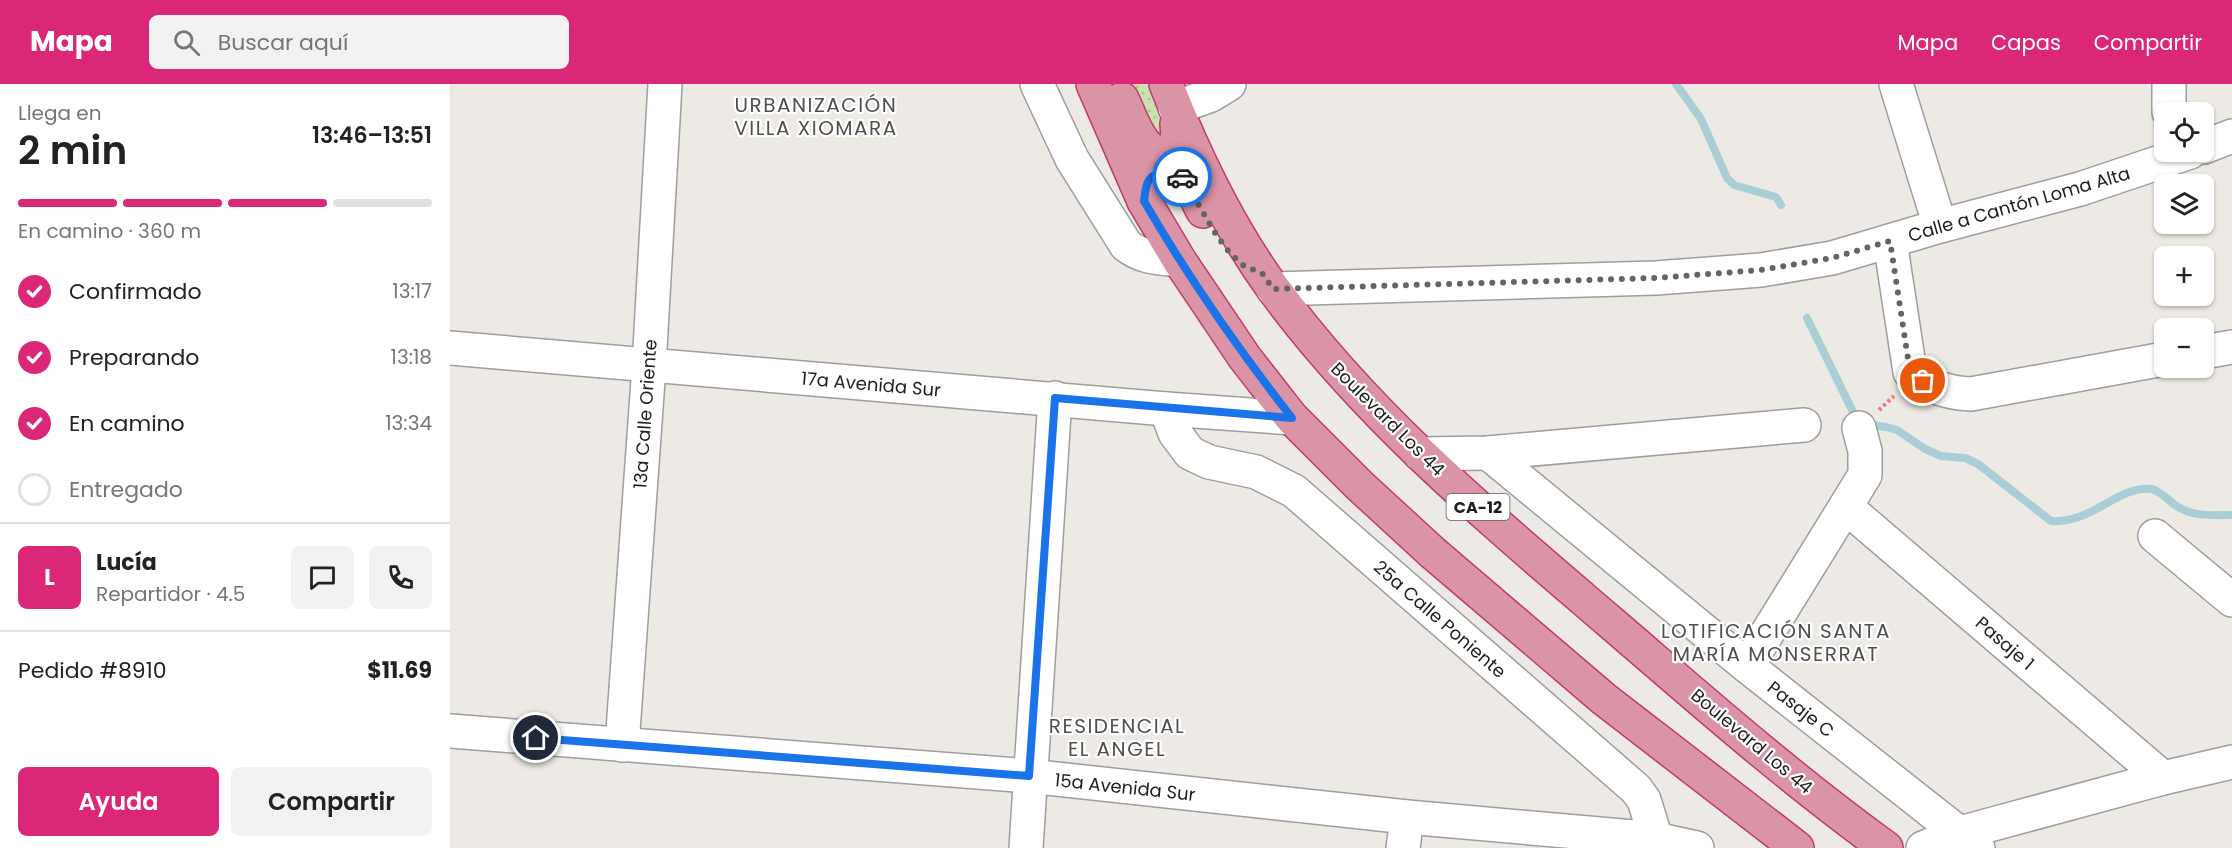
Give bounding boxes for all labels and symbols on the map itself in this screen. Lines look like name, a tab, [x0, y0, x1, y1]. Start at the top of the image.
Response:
district label: URBANIZACIÓN VILLA XIOMARA	[734, 91, 898, 142]
courier	[1152, 147, 1212, 207]
street label: Calle a Cantón Loma Alta	[1905, 160, 2133, 248]
street label: 13a Calle Oriente	[627, 338, 663, 490]
pin	[1897, 355, 1948, 406]
street label: Boulevard Los 44	[1326, 357, 1450, 481]
street label: 17a Avenida Sur	[800, 365, 942, 403]
road number: CA-12	[1446, 494, 1510, 520]
street label: 25a Calle Poniente	[1368, 555, 1512, 683]
street label: Pasaje 1	[1970, 610, 2040, 676]
district label: LOTIFICACIÓN SANTA MARÍA MONSERRAT	[1661, 617, 1891, 668]
street label: Pasaje C	[1762, 675, 1840, 743]
street label: Boulevard Los 44	[1686, 683, 1818, 799]
pin	[510, 712, 561, 763]
district label: RESIDENCIAL EL ANGEL	[1049, 712, 1185, 763]
street label: 15a Avenida Sur	[1053, 767, 1197, 807]

